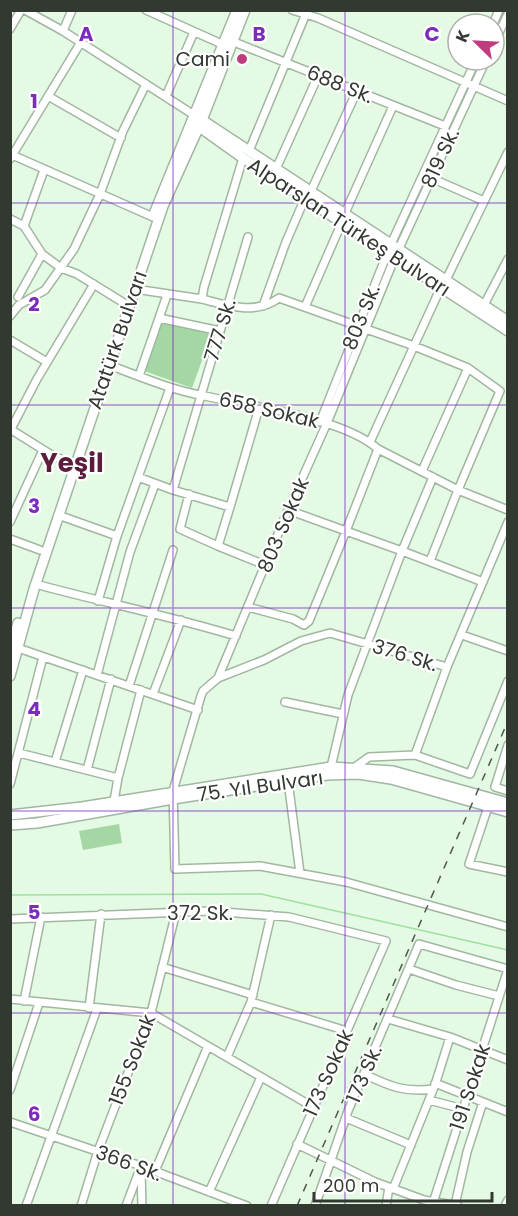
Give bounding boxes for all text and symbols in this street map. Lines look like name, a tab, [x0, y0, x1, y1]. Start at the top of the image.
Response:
north arrow	[446, 12, 506, 72]
text: A	[79, 20, 94, 48]
text: B	[252, 20, 266, 48]
text: C	[424, 20, 440, 48]
text: K	[450, 26, 476, 46]
place label: Cami	[176, 45, 230, 73]
marker: Cami	[235, 52, 249, 66]
street label: 688 Sk.	[303, 58, 377, 110]
text: 1	[30, 87, 38, 115]
street label: 819 Sk.	[414, 123, 466, 193]
street label: Alparslan Türkeş Bulvarı	[242, 151, 456, 303]
street label: Atatürk Bulvarı	[80, 267, 154, 413]
street label: 803 Sk.	[335, 280, 387, 354]
text: 2	[28, 290, 40, 318]
street label: 777 Sk.	[197, 295, 243, 365]
street label: 658 Sokak	[216, 385, 322, 435]
district label: Yeşil	[40, 445, 104, 481]
street label: 803 Sokak	[250, 472, 316, 577]
text: 3	[28, 492, 40, 520]
street label: 376 Sk.	[369, 632, 441, 678]
text: 4	[27, 695, 41, 723]
street label: 75. Yıl Bulvarı	[195, 763, 325, 809]
text: 5	[28, 898, 41, 926]
street label: 372 Sk.	[167, 899, 233, 927]
street label: 155 Sokak	[102, 1010, 162, 1110]
street label: 173 Sokak	[296, 1024, 360, 1121]
street label: 191 Sokak	[443, 1039, 497, 1134]
street label: 173 Sk.	[339, 1041, 389, 1107]
text: 6	[28, 1100, 40, 1128]
street label: 366 Sk.	[92, 1138, 166, 1188]
scale bar	[314, 1165, 492, 1203]
text: 200 m	[323, 1173, 379, 1198]

